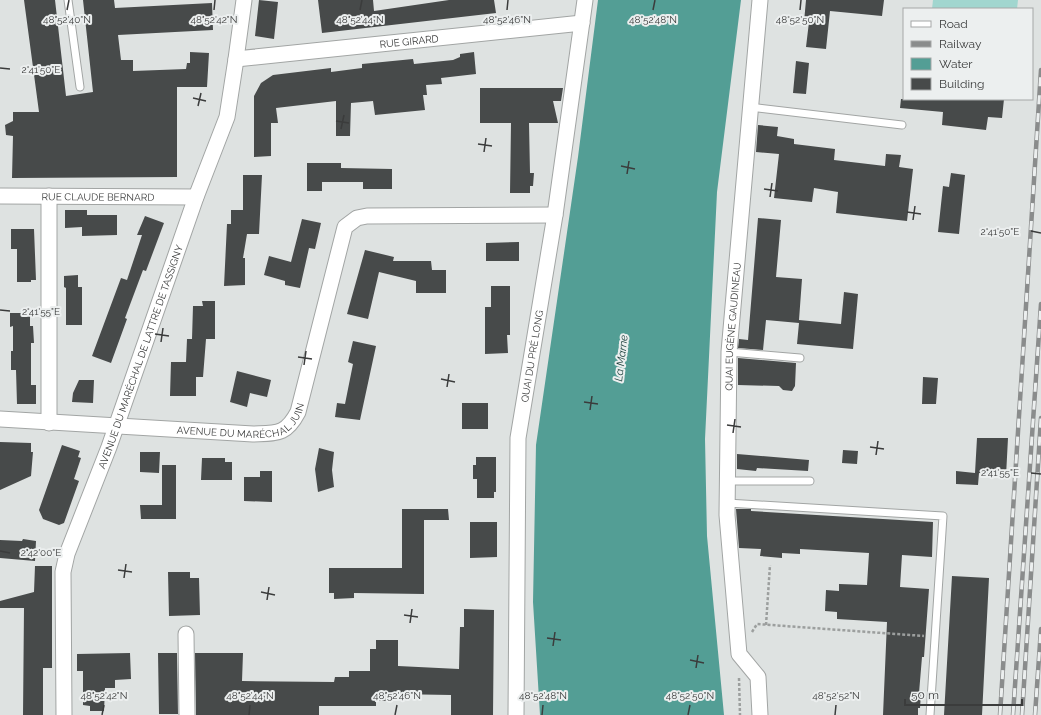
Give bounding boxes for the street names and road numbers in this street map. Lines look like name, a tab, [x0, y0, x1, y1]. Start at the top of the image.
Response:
street label: RUE GIRARD	[379, 33, 439, 50]
street label: RUE CLAUDE BERNARD	[42, 191, 154, 203]
street label: AVENUE DU MARÉCHAL DE LATTRE DE TASSIGNY	[96, 243, 185, 470]
street label: QUAI EUGÈNE GAUDINEAU	[724, 262, 743, 391]
street label: QUAI DU PRÉ LONG	[519, 309, 545, 403]
street label: AVENUE DU MARÉCHAL JUIN	[176, 402, 306, 440]

